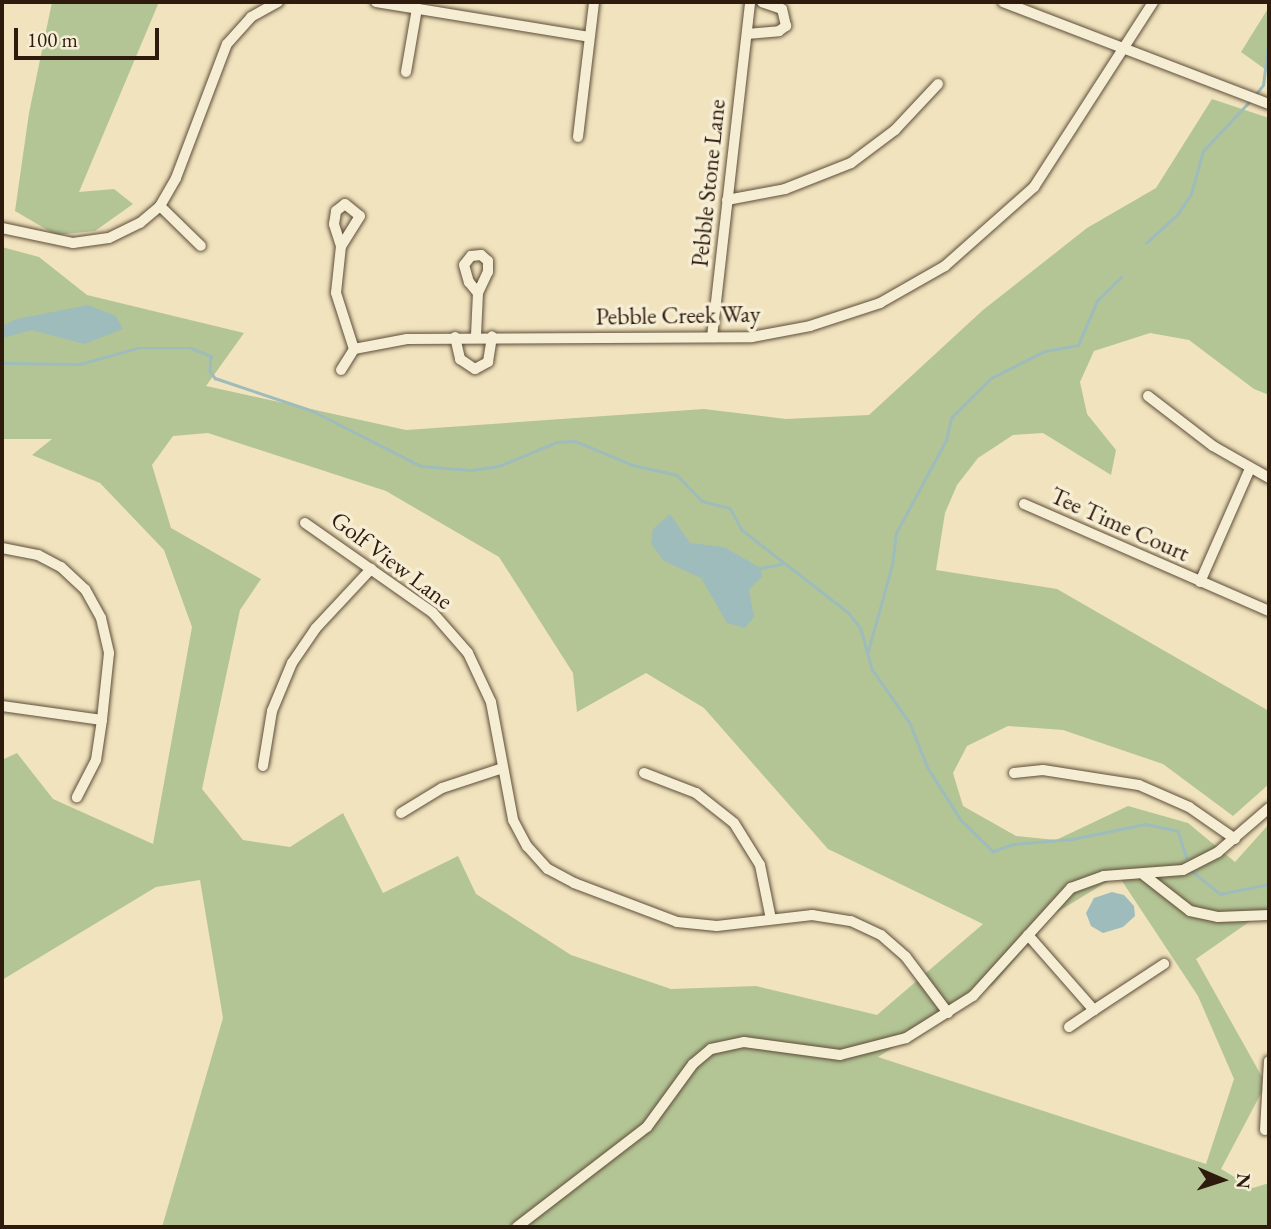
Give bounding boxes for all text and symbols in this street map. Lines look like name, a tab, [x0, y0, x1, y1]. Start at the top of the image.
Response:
scale bar	[18, 14, 163, 58]
text: 100 m	[27, 26, 78, 53]
street label: Pebble Stone Lane	[685, 98, 731, 268]
street label: Pebble Creek Way	[595, 299, 761, 331]
street label: Tee Time Court	[1046, 481, 1194, 567]
street label: Golf View Lane	[325, 505, 459, 615]
north arrow	[1187, 1145, 1257, 1215]
text: N	[1231, 1173, 1256, 1189]

